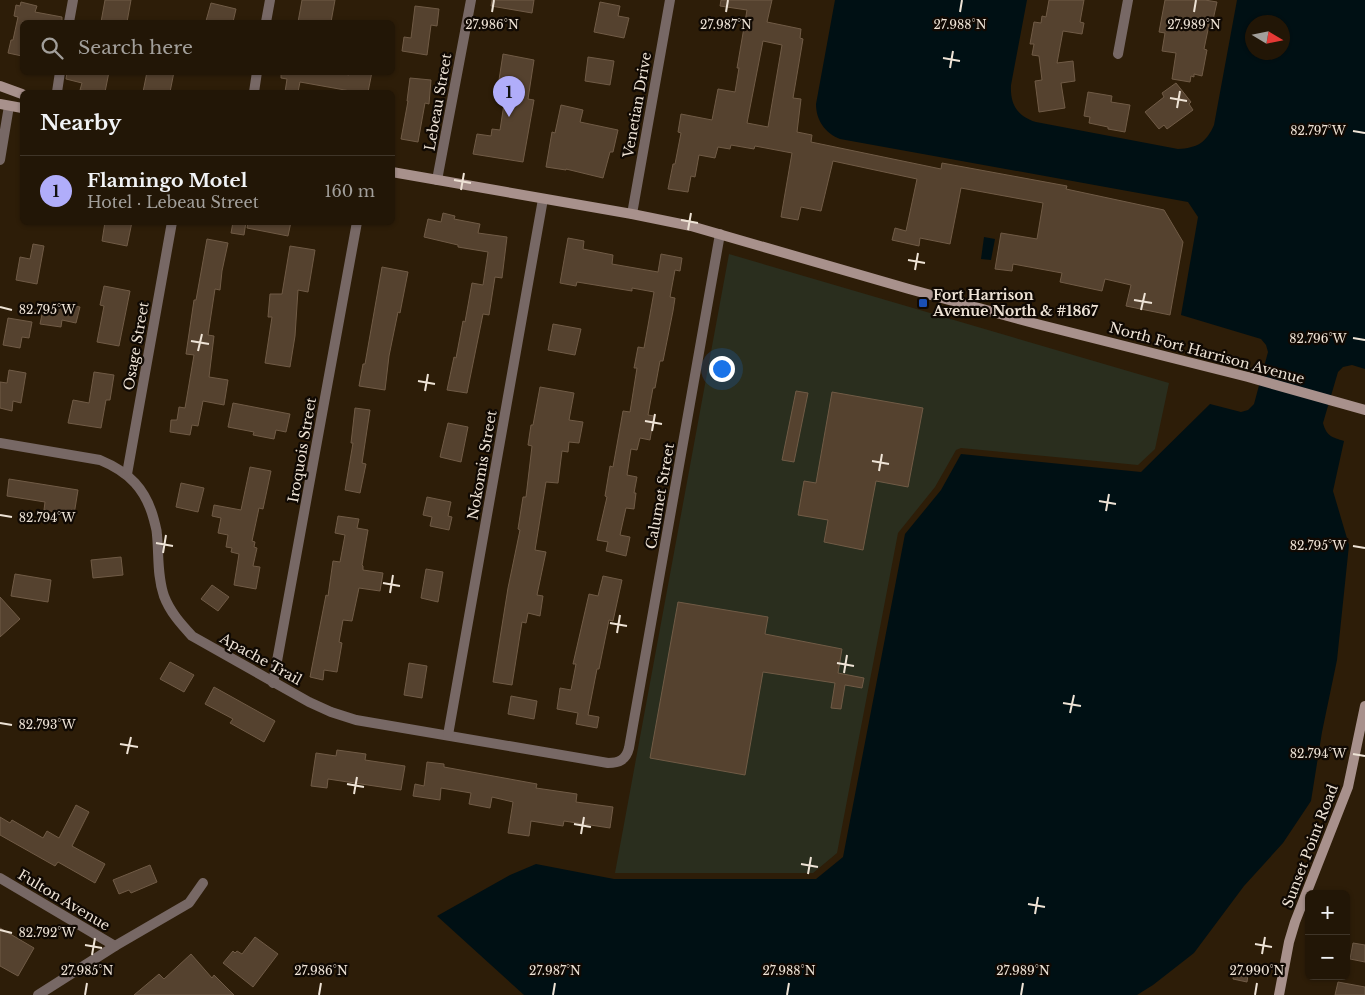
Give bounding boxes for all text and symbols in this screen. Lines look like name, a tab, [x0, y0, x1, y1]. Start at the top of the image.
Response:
north arrow	[1245, 15, 1290, 60]
text: 27.986°N	[465, 17, 519, 32]
text: 27.987°N	[700, 17, 752, 32]
text: 27.988°N	[933, 17, 987, 32]
text: 27.989°N	[1167, 17, 1221, 32]
search box	[20, 20, 395, 75]
icon: search	[38, 34, 66, 62]
text: Search here	[78, 36, 193, 59]
street label: Lebeau Street	[421, 51, 456, 152]
street label: Venetian Drive	[619, 51, 655, 160]
pin: 1	[493, 76, 525, 117]
text: Nearby	[40, 110, 121, 136]
text: 82.797°W	[1290, 123, 1347, 138]
text: Flamingo Motel	[87, 169, 247, 192]
text: 1	[53, 181, 59, 201]
text: 160 m	[324, 181, 375, 201]
text: Hotel · Lebeau Street	[87, 192, 259, 212]
place label: Fort Harrison Avenue North & #1867	[932, 286, 1099, 320]
marker: Fort Harrison Avenue North & #1867	[917, 297, 929, 309]
street label: Osage Street	[119, 300, 153, 392]
text: 82.795°W	[19, 302, 76, 317]
street label: North Fort Harrison Avenue	[1107, 318, 1307, 388]
text: 82.796°W	[1289, 331, 1348, 346]
your location	[709, 356, 735, 382]
street label: Iroquois Street	[284, 395, 320, 504]
street label: Nokomis Street	[464, 408, 501, 521]
street label: Calumet Street	[642, 441, 678, 550]
text: 82.794°W	[19, 510, 76, 525]
text: 82.795°W	[1290, 538, 1347, 553]
street label: Apache Trail	[216, 629, 305, 689]
text: 82.793°W	[18, 717, 76, 732]
text: 82.794°W	[1290, 746, 1347, 761]
street label: Sunset Point Road	[1278, 781, 1342, 910]
street label: Fulton Avenue	[15, 865, 113, 935]
map controls	[1305, 890, 1350, 980]
button: +	[1305, 890, 1350, 935]
text: 82.792°W	[18, 925, 76, 940]
button: −	[1305, 935, 1350, 980]
text: 27.985°N	[61, 963, 114, 978]
text: 27.986°N	[294, 963, 348, 978]
text: 27.987°N	[529, 963, 581, 978]
text: 27.988°N	[762, 963, 816, 978]
text: 27.989°N	[996, 963, 1050, 978]
text: 27.990°N	[1230, 963, 1285, 978]

